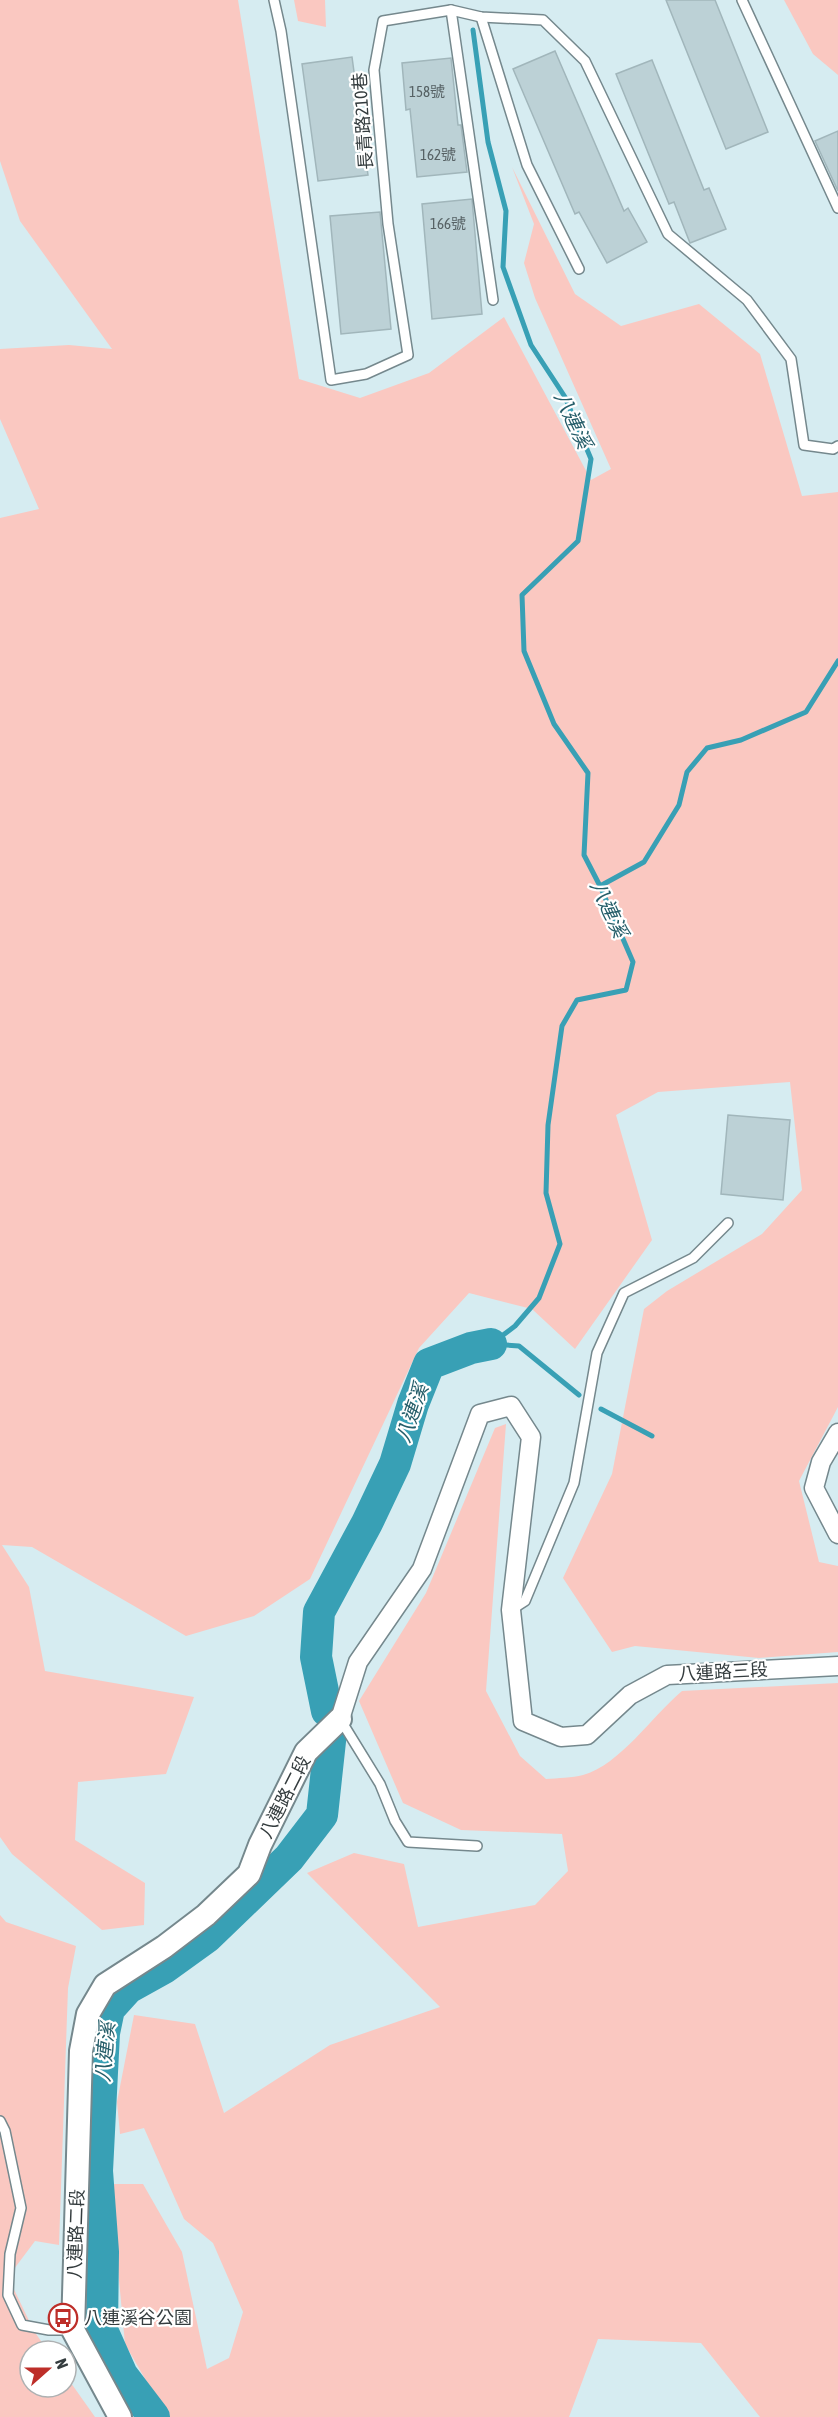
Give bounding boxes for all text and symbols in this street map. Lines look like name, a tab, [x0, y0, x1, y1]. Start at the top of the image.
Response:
street label: 長青路210巷	[349, 72, 376, 170]
house number: 158號	[409, 83, 445, 100]
house number: 162號	[420, 146, 456, 163]
house number: 166號	[430, 215, 466, 232]
water label: 八連溪	[550, 388, 598, 455]
water label: 八連溪	[586, 877, 634, 944]
water label: 八連溪	[391, 1378, 433, 1445]
street label: 八連路三段	[677, 1659, 768, 1684]
street label: 八連路二段	[255, 1752, 314, 1842]
water label: 八連溪	[90, 2018, 119, 2083]
street label: 八連路二段	[63, 2189, 88, 2279]
bus stop icon: 八連溪谷公園	[47, 2302, 79, 2334]
place label: 八連溪谷公園	[84, 2307, 192, 2328]
north arrow	[18, 2339, 78, 2399]
text: N	[52, 2356, 72, 2371]

